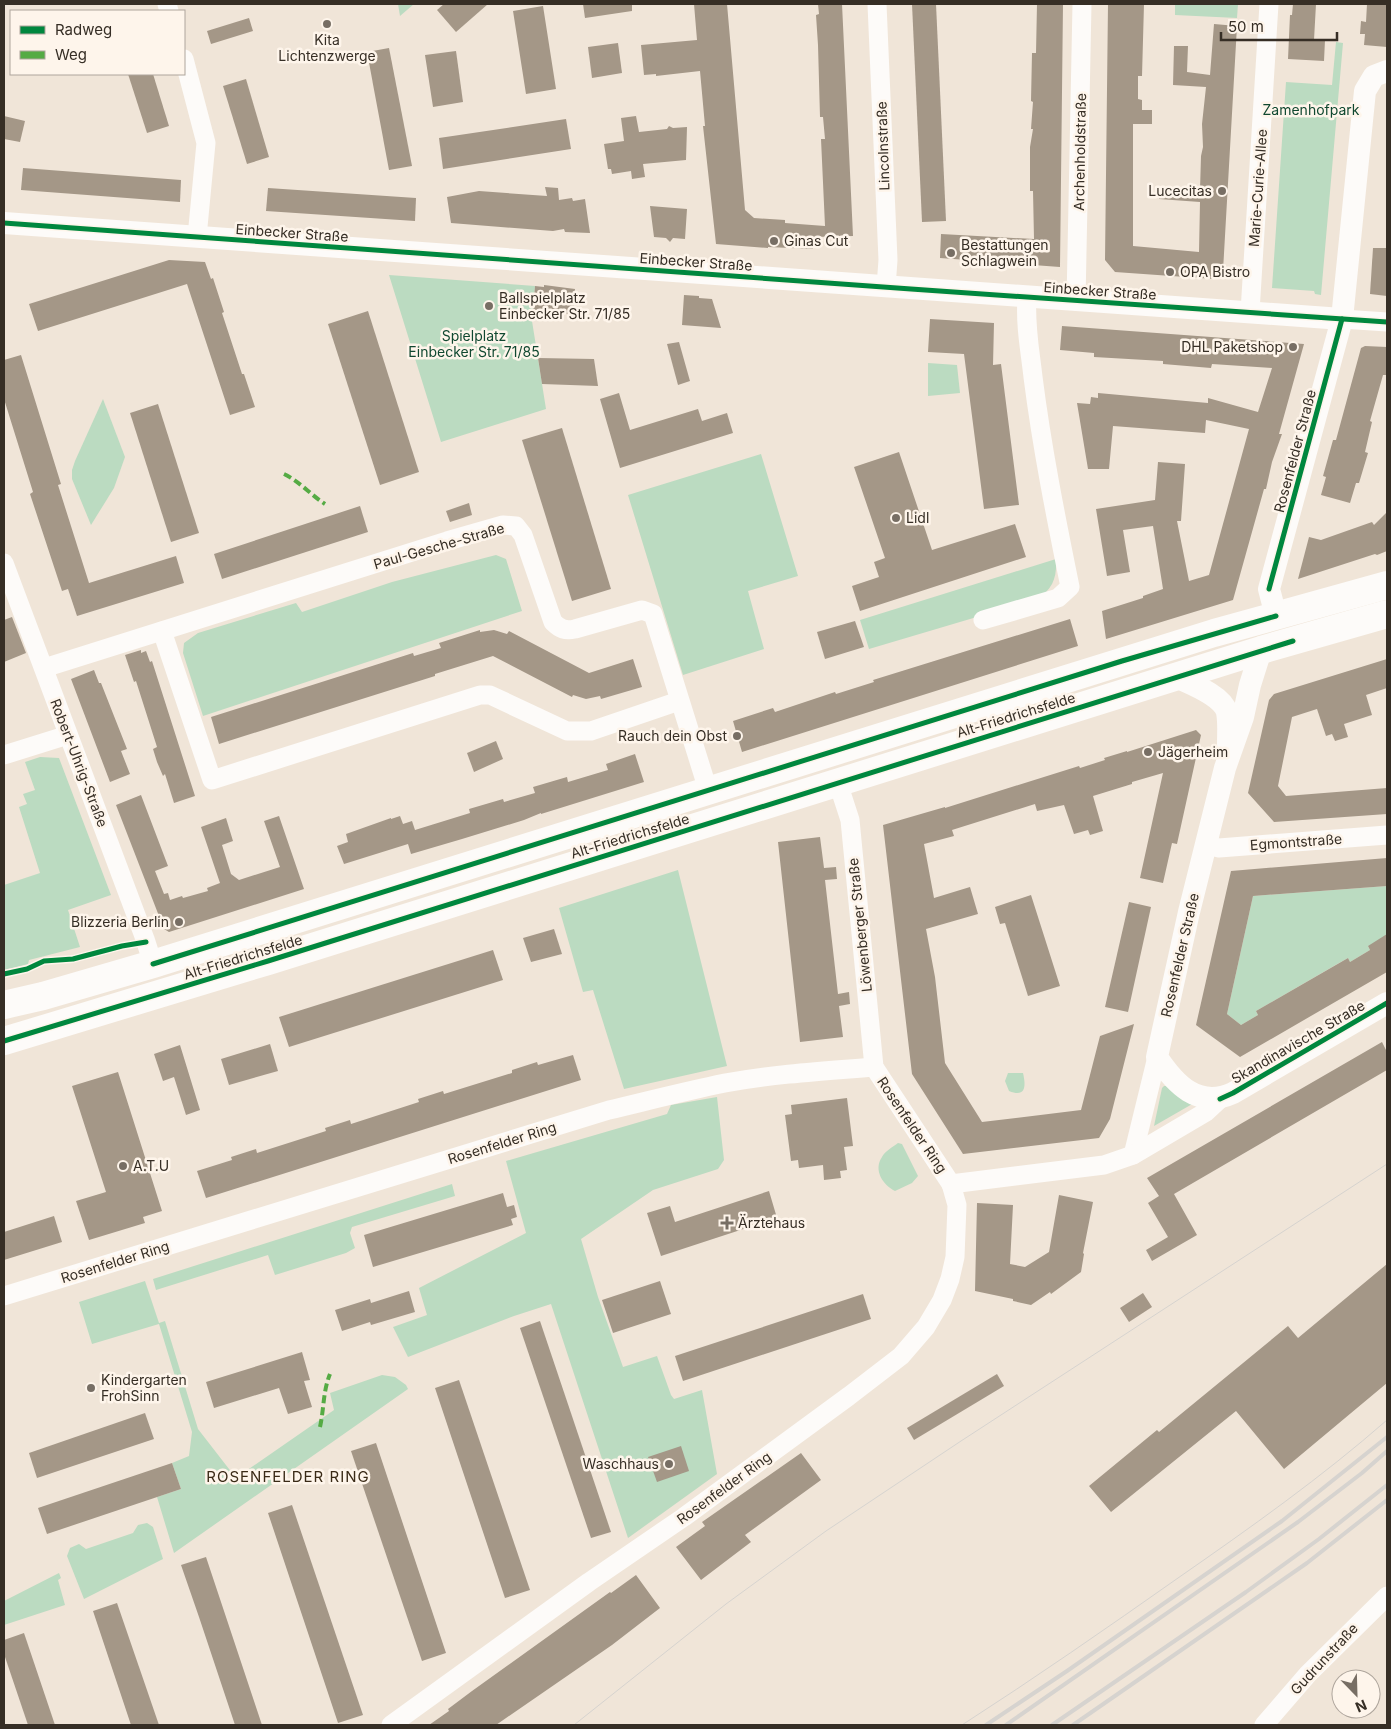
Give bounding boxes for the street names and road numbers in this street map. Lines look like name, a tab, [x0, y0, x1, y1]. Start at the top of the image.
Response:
street label: Archenholdstraße	[1070, 93, 1089, 211]
street label: Lincolnstraße	[872, 101, 893, 191]
street label: Marie-Curie-Allee	[1245, 128, 1270, 248]
street label: Einbecker Straße	[235, 220, 349, 245]
street label: Einbecker Straße	[639, 249, 753, 274]
street label: Einbecker Straße	[1043, 278, 1157, 303]
street label: Rosenfelder Straße	[1270, 387, 1319, 514]
street label: Paul-Gesche-Straße	[371, 519, 506, 572]
street label: Alt-Friedrichsfelde	[955, 688, 1077, 741]
street label: Robert-Uhrig-Straße	[47, 696, 112, 829]
street label: Alt-Friedrichsfelde	[569, 809, 691, 862]
street label: Egmontstraße	[1249, 830, 1343, 853]
street label: Löwenberger Straße	[844, 857, 875, 993]
street label: Rosenfelder Straße	[1157, 891, 1202, 1019]
street label: Alt-Friedrichsfelde	[182, 930, 304, 983]
street label: Skandinavische Straße	[1228, 996, 1367, 1087]
street label: Rosenfelder Ring	[874, 1073, 951, 1176]
street label: Rosenfelder Ring	[446, 1118, 558, 1167]
street label: Rosenfelder Ring	[59, 1237, 171, 1286]
street label: Rosenfelder Ring	[673, 1448, 774, 1528]
street label: Gudrunstraße	[1286, 1620, 1361, 1698]

